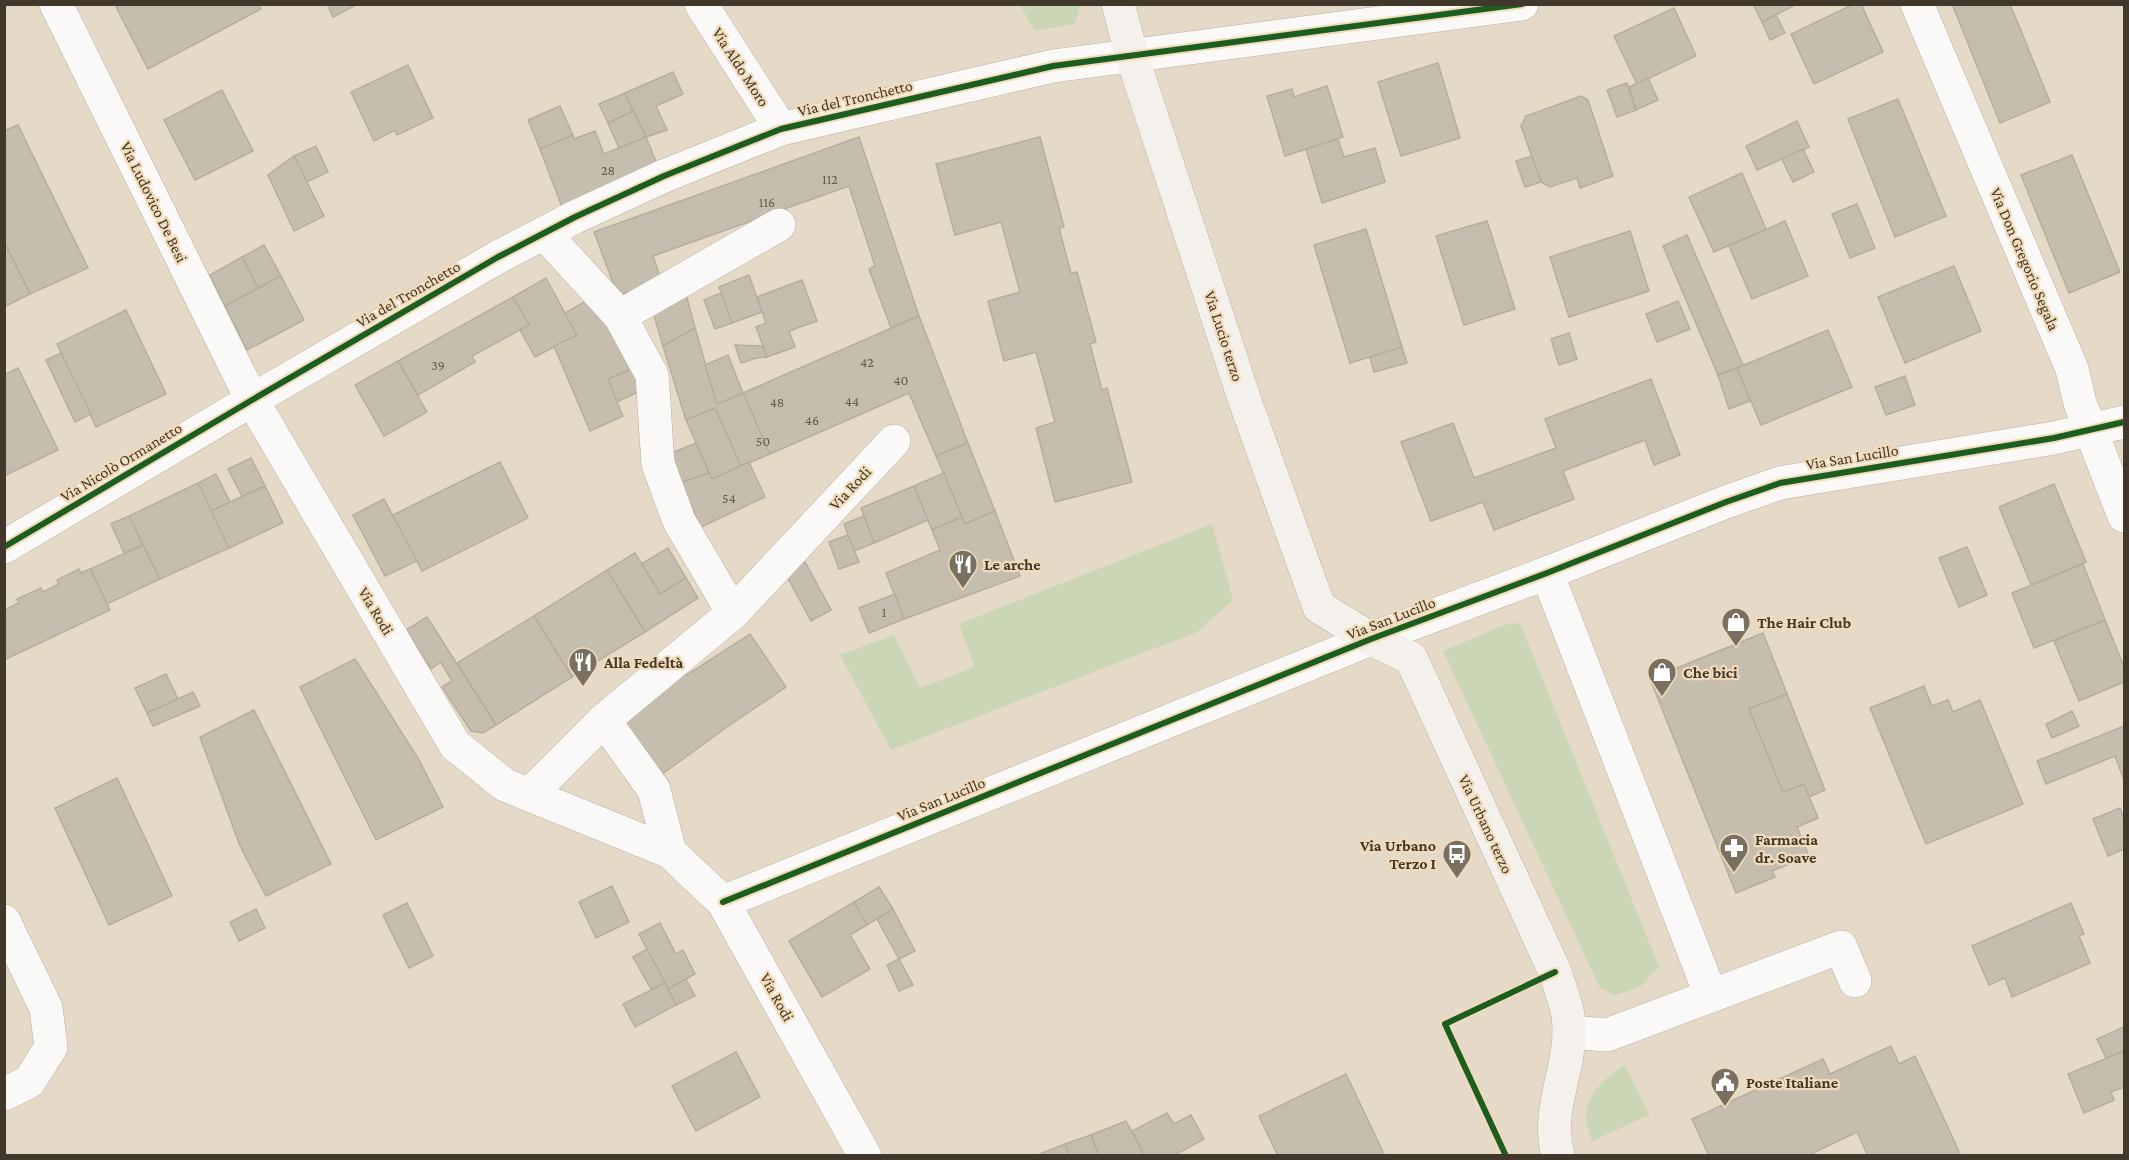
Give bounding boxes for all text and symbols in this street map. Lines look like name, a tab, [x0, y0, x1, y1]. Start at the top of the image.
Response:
street label: Via Aldo Moro	[709, 24, 773, 110]
street label: Via del Tronchetto	[796, 77, 914, 119]
street label: Via Ludovico De Besi	[117, 139, 191, 265]
house number: 28	[601, 162, 615, 178]
house number: 112	[822, 171, 838, 187]
street label: Via Don Gregorio Segala	[1986, 185, 2063, 334]
house number: 116	[759, 194, 775, 210]
street label: Via del Tronchetto	[353, 257, 463, 331]
street label: Via Lucio terzo	[1201, 289, 1247, 383]
house number: 42	[860, 354, 874, 370]
house number: 39	[431, 357, 445, 373]
house number: 40	[893, 372, 909, 388]
house number: 44	[845, 393, 859, 409]
house number: 48	[770, 394, 784, 410]
house number: 46	[805, 412, 819, 428]
street label: Via Nicolò Ormanetto	[57, 419, 185, 505]
house number: 50	[756, 433, 770, 449]
street label: Via San Lucillo	[1805, 441, 1900, 473]
street label: Via Rodi	[826, 463, 874, 513]
house number: 54	[722, 490, 736, 506]
restaurant icon: Le arche	[947, 548, 979, 590]
place label: Le arche	[984, 556, 1041, 573]
street label: Via Rodi	[355, 584, 397, 638]
street label: Via San Lucillo	[1344, 593, 1438, 643]
house number: 1	[882, 604, 887, 620]
shop icon: The Hair Club	[1720, 606, 1752, 648]
place label: The Hair Club	[1757, 614, 1852, 631]
restaurant icon: Alla Fedeltà	[567, 646, 599, 688]
place label: Alla Fedeltà	[603, 654, 684, 671]
shop icon: Che bici	[1646, 656, 1678, 698]
place label: Che bici	[1683, 664, 1738, 681]
street label: Via Urbano terzo	[1456, 772, 1516, 876]
street label: Via San Lucillo	[894, 774, 988, 824]
place label: Farmacia dr. Soave	[1755, 831, 1818, 866]
pharmacy icon: Farmacia dr. Soave	[1718, 832, 1750, 874]
place label: Via Urbano Terzo I	[1359, 837, 1436, 872]
bus stop icon: Via Urbano Terzo I	[1441, 838, 1473, 880]
street label: Via Rodi	[757, 970, 797, 1024]
public building icon: Poste Italiane	[1709, 1066, 1741, 1108]
place label: Poste Italiane	[1746, 1074, 1839, 1091]

